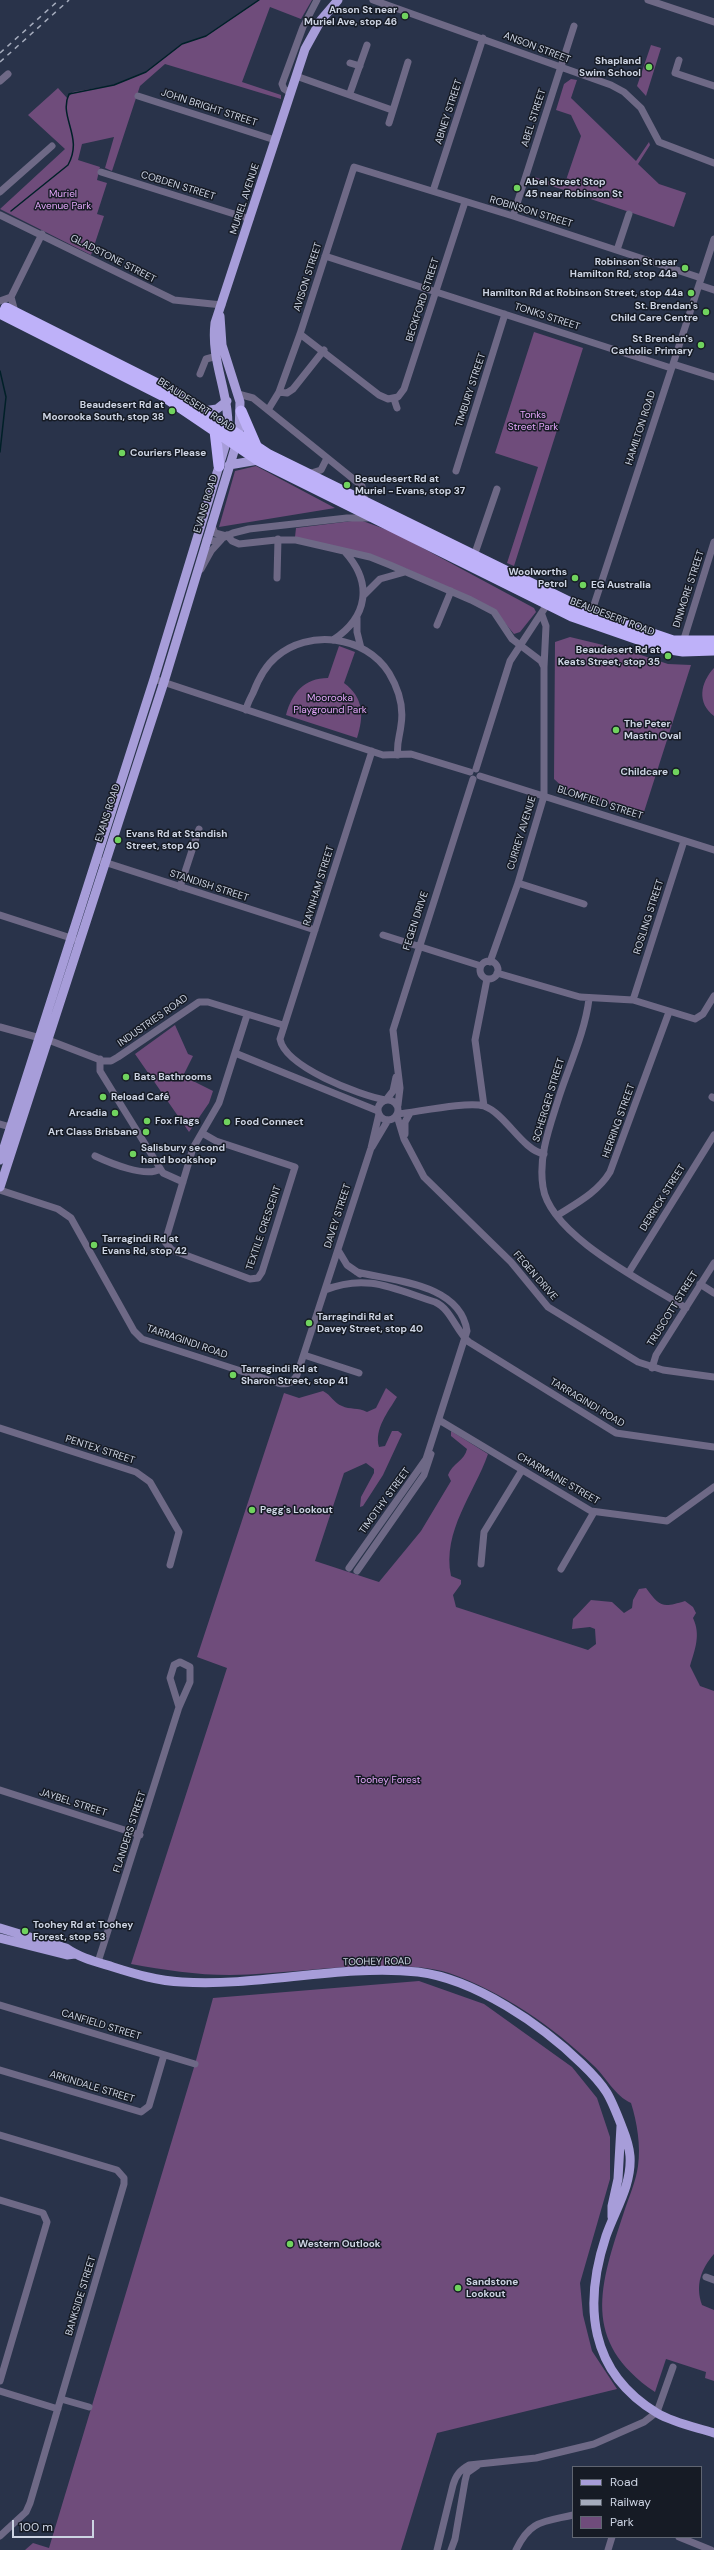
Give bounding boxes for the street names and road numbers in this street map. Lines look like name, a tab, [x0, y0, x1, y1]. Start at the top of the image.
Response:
street label: ANSON STREET	[502, 30, 572, 66]
street label: ABNEY STREET	[433, 78, 465, 146]
street label: JOHN BRIGHT STREET	[160, 87, 258, 129]
street label: ABEL STREET	[519, 87, 549, 149]
street label: MURIEL AVENUE	[228, 162, 262, 236]
street label: COBDEN STREET	[139, 169, 217, 203]
street label: ROBINSON STREET	[488, 194, 574, 230]
street label: GLADSTONE STREET	[68, 232, 158, 286]
street label: AVISON STREET	[291, 241, 325, 313]
street label: BECKFORD STREET	[404, 257, 442, 343]
street label: TONKS STREET	[513, 301, 581, 333]
street label: TIMBURY STREET	[453, 351, 489, 429]
street label: BEAUDESERT ROAD	[155, 376, 237, 434]
street label: HAMILTON ROAD	[623, 389, 659, 467]
street label: EVANS ROAD	[191, 474, 221, 534]
street label: DINMORE STREET	[671, 549, 707, 629]
street label: BEAUDESERT ROAD	[568, 595, 656, 639]
street label: EVANS ROAD	[93, 783, 123, 843]
street label: BLOMFIELD STREET	[556, 784, 644, 822]
street label: CURREY AVENUE	[505, 795, 539, 871]
street label: RAYNHAM STREET	[301, 844, 337, 928]
street label: STANDISH STREET	[168, 868, 250, 904]
street label: ROSLING STREET	[631, 878, 667, 956]
street label: FEGEN DRIVE	[401, 890, 431, 952]
street label: INDUSTRIES ROAD	[116, 992, 190, 1050]
street label: SCHERGER STREET	[531, 1057, 567, 1143]
street label: HERRING STREET	[600, 1082, 638, 1160]
street label: DERRICK STREET	[638, 1162, 688, 1234]
street label: DAVEY STREET	[322, 1182, 354, 1250]
street label: TEXTILE CRESCENT	[244, 1184, 284, 1272]
street label: FEGEN DRIVE	[510, 1249, 560, 1303]
street label: TRUSCOTT STREET	[645, 1269, 701, 1349]
street label: TARRAGINDI ROAD	[145, 1322, 229, 1362]
street label: TARRAGINDI ROAD	[547, 1376, 627, 1430]
street label: PENTEX STREET	[64, 1433, 136, 1467]
street label: CHARMAINE STREET	[515, 1450, 601, 1508]
street label: TIMOTHY STREET	[357, 1466, 413, 1536]
street label: JAYBEL STREET	[38, 1786, 108, 1820]
street label: FLANDERS STREET	[111, 1790, 149, 1874]
street label: TOOHEY ROAD	[343, 1955, 411, 1969]
street label: CANFIELD STREET	[60, 2007, 142, 2043]
street label: ARKINDALE STREET	[48, 2068, 136, 2106]
street label: BANKSIDE STREET	[63, 2255, 99, 2337]

